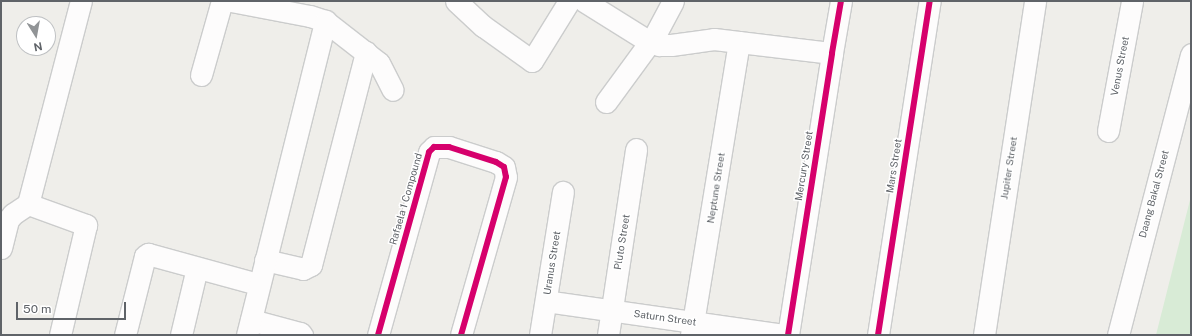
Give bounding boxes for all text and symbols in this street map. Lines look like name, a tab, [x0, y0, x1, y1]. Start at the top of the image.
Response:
north arrow	[16, 16, 56, 56]
street label: Venus Street	[1108, 35, 1132, 97]
text: N	[33, 40, 43, 54]
street label: Mercury Street	[793, 130, 815, 202]
street label: Jupiter Street	[998, 136, 1020, 200]
street label: Mars Street	[884, 138, 904, 194]
street label: Daang Bakal Street	[1137, 149, 1171, 239]
street label: Rafaela 1 Compound	[387, 152, 425, 246]
street label: Neptune Street	[704, 152, 728, 224]
street label: Pluto Street	[612, 213, 632, 271]
street label: Uranus Street	[541, 230, 563, 296]
scale bar	[18, 294, 128, 320]
text: 50 m	[23, 302, 51, 316]
street label: Saturn Street	[633, 308, 697, 328]

